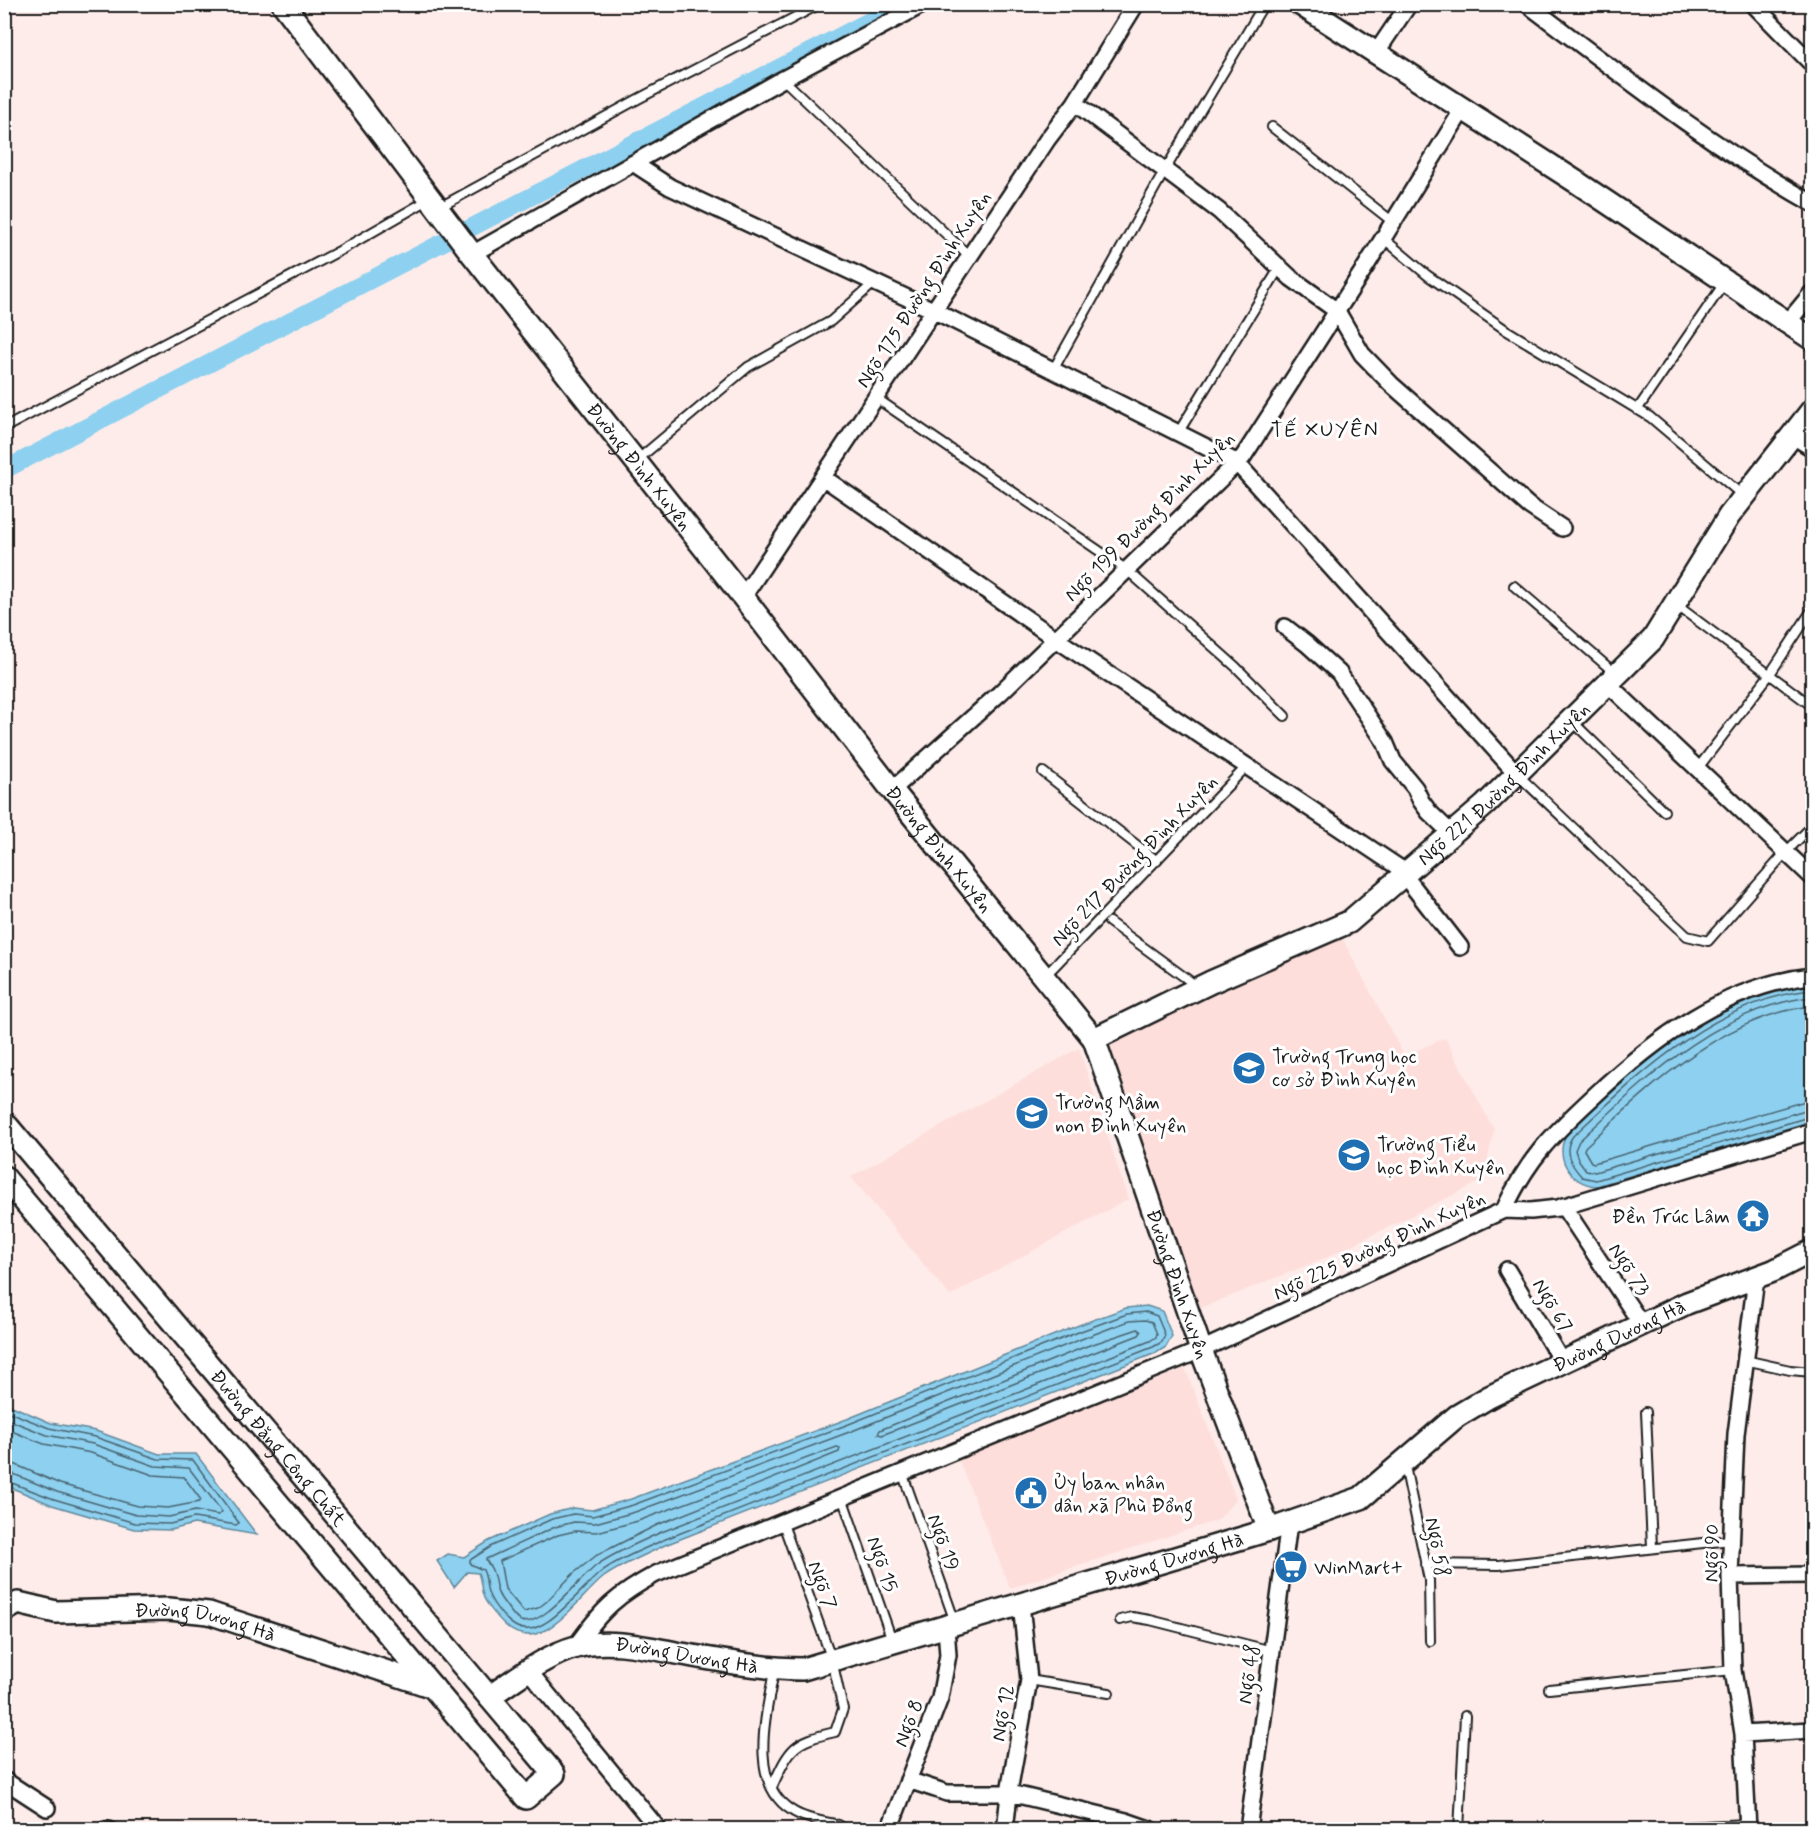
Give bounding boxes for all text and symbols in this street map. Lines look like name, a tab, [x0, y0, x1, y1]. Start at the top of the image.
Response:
street label: Ngõ 175 Đường Đình Xuyên	[850, 186, 1000, 395]
street label: Đường Đình Xuyên	[579, 397, 698, 537]
district label: TẾ XUYÊN	[1271, 416, 1379, 444]
street label: Ngõ 199 Đường Đình Xuyên	[1059, 426, 1243, 610]
street label: Ngõ 221 Đường Đình Xuyên	[1412, 697, 1596, 872]
street label: Ngõ 217 Đường Đình Xuyên	[1046, 769, 1226, 954]
street label: Đường Đình Xuyên	[879, 780, 998, 919]
place label: Trường Trung học cơ sở Đình Xuyên	[1272, 1044, 1417, 1094]
school or university icon: Trường Trung học cơ sở Đình Xuyên	[1231, 1050, 1267, 1086]
place label: Trường Mầm non Đình Xuyên	[1055, 1090, 1186, 1140]
school or university icon: Trường Mầm non Đình Xuyên	[1014, 1095, 1050, 1131]
place label: Trường Tiểu học Đình Xuyên	[1377, 1132, 1505, 1182]
school or university icon: Trường Tiểu học Đình Xuyên	[1336, 1137, 1372, 1173]
street label: Ngõ 225 Đường Đình Xuyên	[1269, 1185, 1491, 1309]
temple icon: Đền Trúc Lâm	[1735, 1198, 1771, 1234]
place label: Đền Trúc Lâm	[1612, 1204, 1730, 1231]
street label: Đường Đình Xuyên	[1139, 1206, 1215, 1363]
street label: Ngõ 73	[1600, 1238, 1656, 1303]
street label: Ngõ 67	[1524, 1274, 1578, 1339]
street label: Đường Dương Hà	[1549, 1294, 1690, 1380]
street label: Đường Đặng Công Chất	[203, 1364, 352, 1533]
place label: Ủy ban nhân dân xã Phù Đổng	[1054, 1470, 1193, 1522]
public building icon: Ủy ban nhân dân xã Phù Đổng	[1013, 1475, 1049, 1511]
street label: Ngõ 19	[918, 1510, 965, 1575]
street label: Ngõ 58	[1416, 1515, 1456, 1580]
street label: Ngõ 90	[1698, 1523, 1729, 1583]
street label: Đường Dương Hà	[1101, 1526, 1247, 1593]
street label: Ngõ 15	[858, 1533, 904, 1597]
supermarket icon: WinMart+	[1273, 1549, 1309, 1585]
place label: WinMart+	[1314, 1555, 1403, 1582]
street label: Ngõ 7	[799, 1558, 843, 1614]
street label: Đường Dương Hà	[134, 1597, 279, 1649]
street label: Đường Dương Hà	[614, 1631, 760, 1681]
street label: Ngõ 48	[1232, 1643, 1269, 1706]
street label: Ngõ 12	[985, 1683, 1024, 1744]
street label: Ngõ 8	[888, 1696, 933, 1752]

